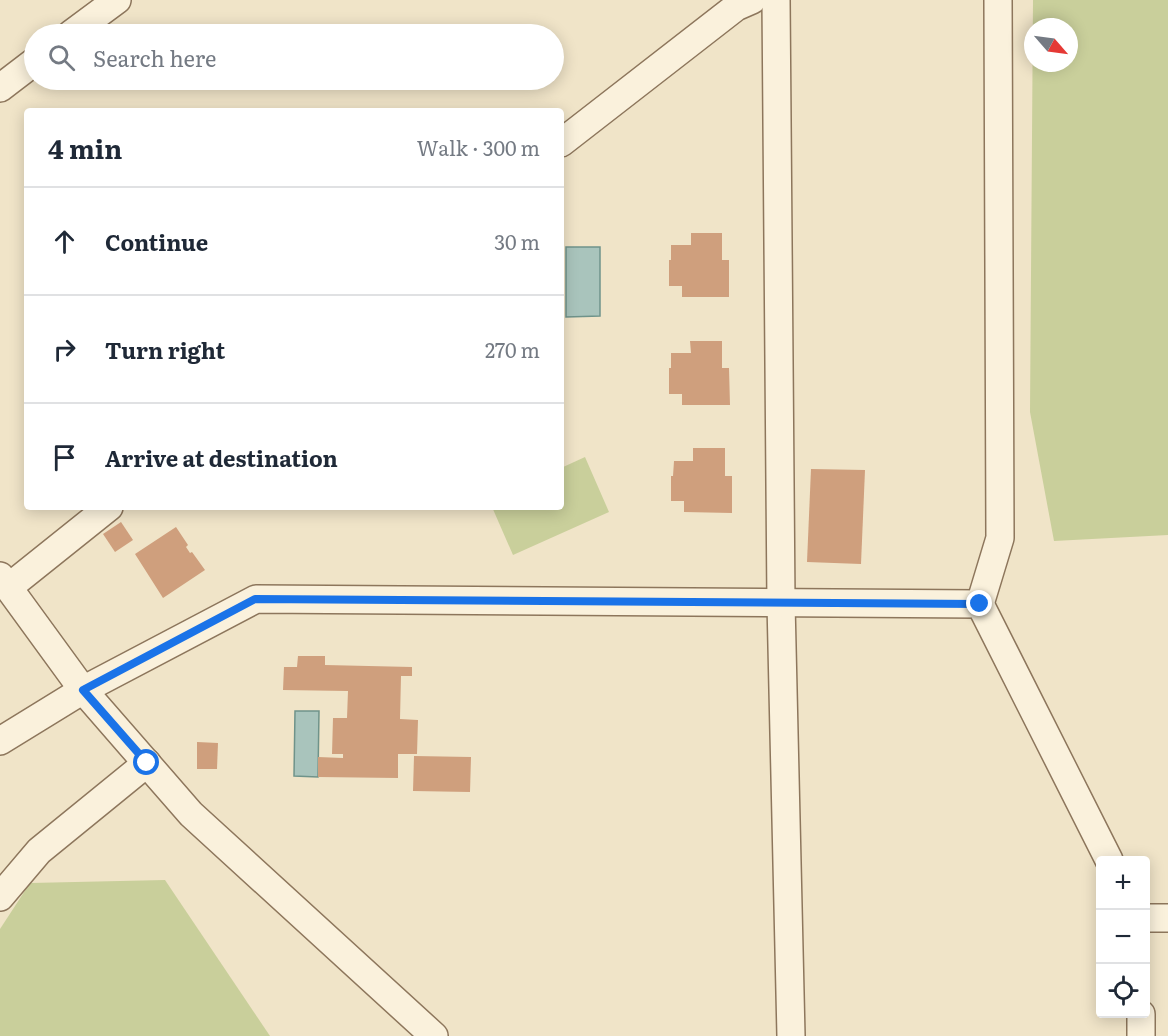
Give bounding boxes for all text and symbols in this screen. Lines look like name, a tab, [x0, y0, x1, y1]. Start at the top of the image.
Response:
north arrow	[1024, 18, 1078, 72]
search box	[24, 24, 564, 90]
icon: search	[45, 41, 78, 74]
text: Search here	[93, 41, 216, 74]
text: 4 min	[48, 128, 122, 167]
text: Walk · 300 m	[417, 132, 540, 162]
icon: ahead	[48, 225, 81, 258]
text: Continue	[105, 225, 208, 258]
text: 30 m	[494, 226, 540, 256]
icon: right	[48, 333, 81, 366]
text: Turn right	[105, 333, 225, 366]
text: 270 m	[485, 334, 540, 364]
icon: arrive	[48, 441, 81, 474]
text: Arrive at destination	[105, 441, 338, 474]
route end	[966, 590, 992, 616]
route start	[133, 749, 159, 775]
map controls	[1096, 856, 1150, 1018]
button: +	[1096, 856, 1150, 910]
button: −	[1096, 910, 1150, 964]
button: locate	[1096, 964, 1150, 1018]

